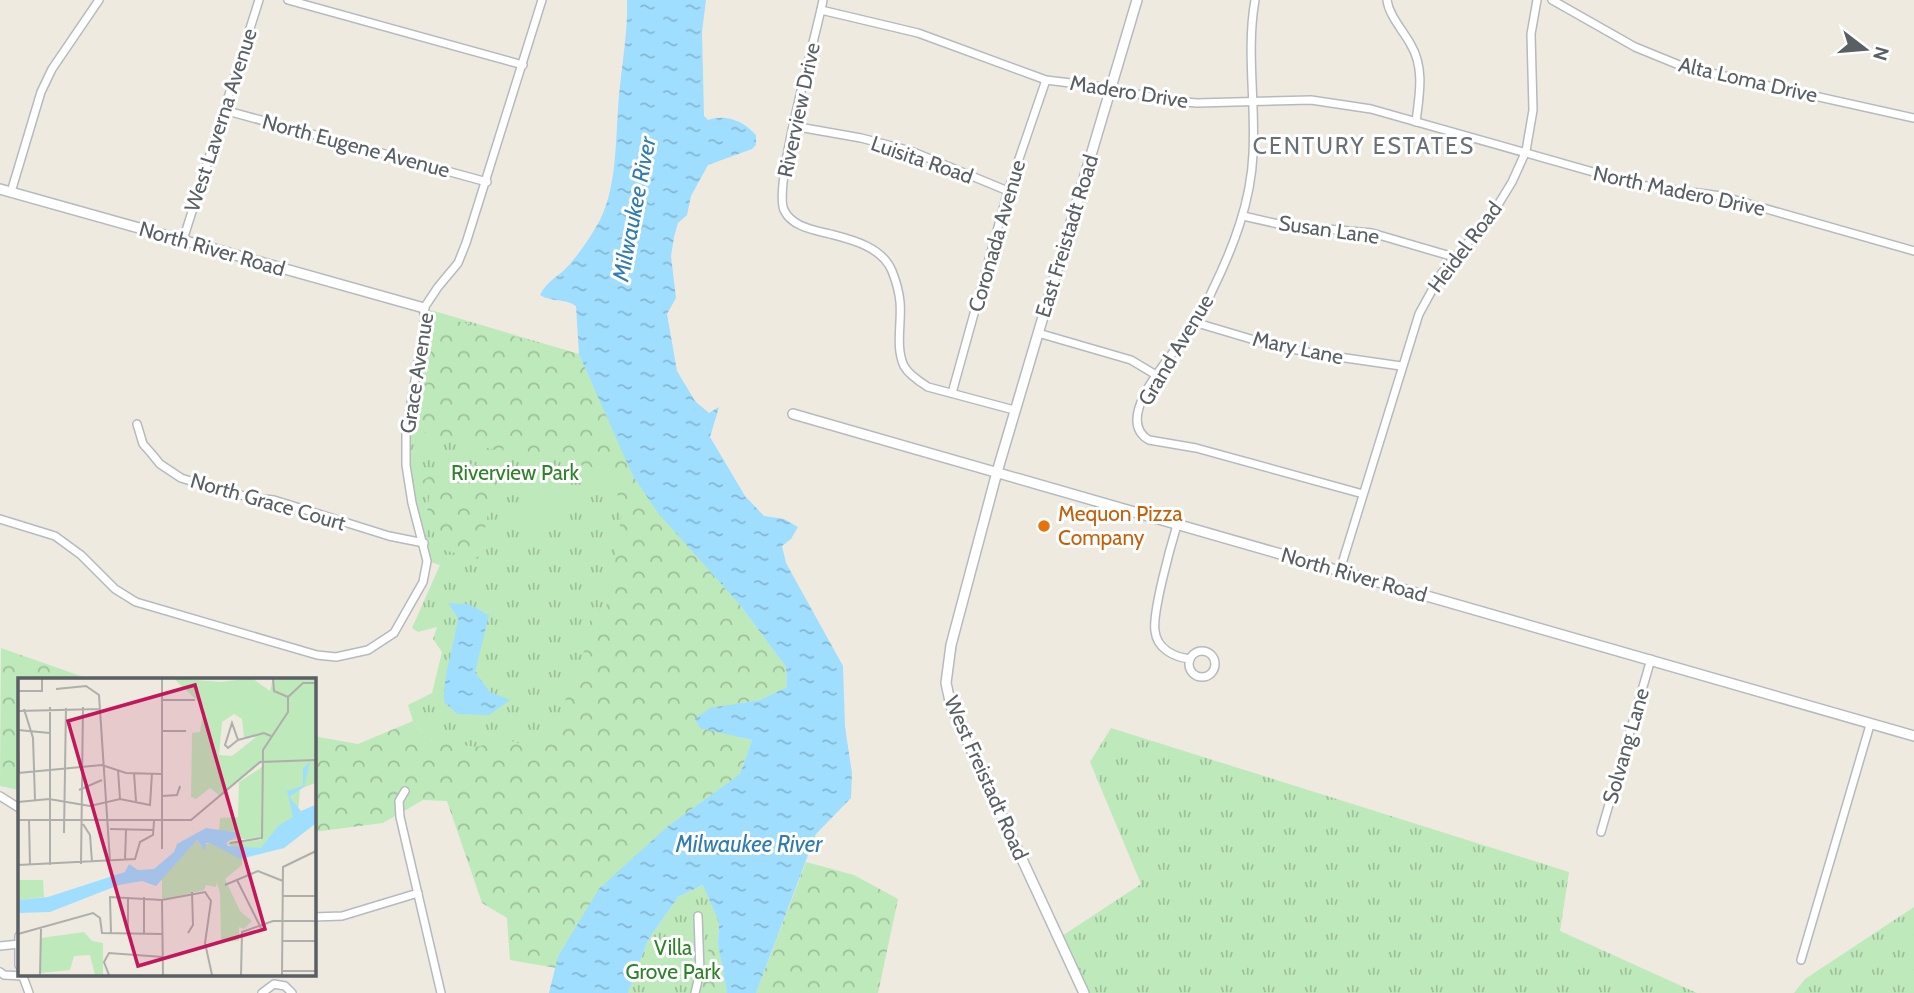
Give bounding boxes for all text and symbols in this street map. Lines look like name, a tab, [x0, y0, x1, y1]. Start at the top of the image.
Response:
north arrow	[1830, 14, 1900, 84]
street label: West Laverna Avenue	[179, 25, 262, 215]
street label: Riverview Drive	[772, 40, 825, 180]
text: N	[1868, 44, 1894, 63]
street label: Alta Loma Drive	[1676, 51, 1820, 108]
street label: Madero Drive	[1068, 70, 1190, 113]
street label: North Eugene Avenue	[260, 108, 453, 183]
street label: Luisita Road	[868, 130, 977, 189]
district label: CENTURY ESTATES	[1253, 132, 1475, 160]
water label: Milwaukee River	[606, 134, 662, 285]
street label: East Freistadt Road	[1030, 152, 1103, 320]
street label: Coronada Avenue	[963, 157, 1030, 315]
street label: North Madero Drive	[1591, 160, 1768, 221]
street label: Heidel Road	[1422, 196, 1507, 297]
street label: Susan Lane	[1277, 210, 1381, 249]
street label: North River Road	[136, 216, 288, 281]
street label: Grand Avenue	[1133, 289, 1219, 410]
street label: Grace Avenue	[395, 310, 438, 435]
street label: Mary Lane	[1250, 326, 1346, 369]
park label: Riverview Park	[451, 460, 580, 485]
street label: North Grace Court	[188, 467, 349, 536]
place label: Mequon Pizza Company	[1058, 501, 1182, 550]
marker: Mequon Pizza Company	[1036, 518, 1052, 534]
street label: North River Road	[1278, 542, 1430, 607]
inset map	[18, 678, 315, 976]
street label: Solvang Lane	[1597, 685, 1654, 806]
street label: West Freistadt Road	[939, 692, 1034, 864]
water label: Milwaukee River	[675, 830, 823, 858]
park label: Villa Grove Park	[625, 935, 721, 984]

